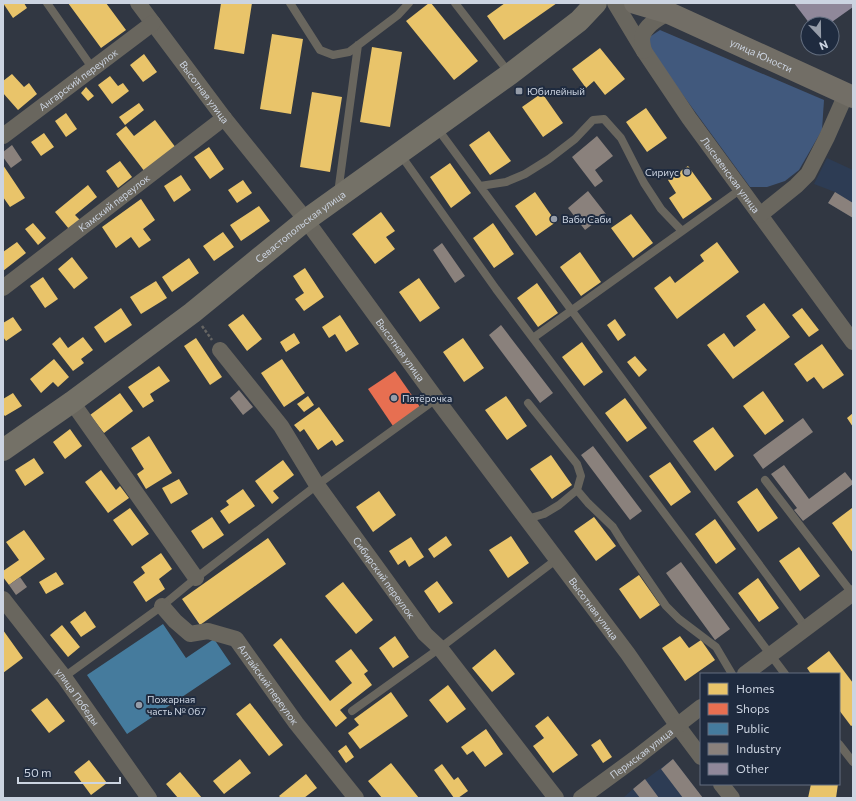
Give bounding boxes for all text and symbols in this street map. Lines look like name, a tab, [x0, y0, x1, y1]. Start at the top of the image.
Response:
north arrow	[800, 16, 840, 56]
street label: улица Юности	[728, 36, 794, 75]
text: N	[818, 38, 830, 53]
street label: Ангарский переулок	[36, 45, 120, 113]
street label: Высотная улица	[177, 58, 232, 125]
place label: Юбилейный	[527, 85, 585, 97]
marker: Юбилейный	[514, 86, 524, 96]
street label: Лысьвенская улица	[699, 134, 762, 215]
place label: Сириус	[645, 166, 679, 178]
marker: Сириус	[682, 167, 692, 177]
street label: Камский переулок	[76, 171, 152, 234]
street label: Севастопольская улица	[253, 188, 348, 265]
place label: Ваби Саби	[562, 213, 611, 225]
marker: Ваби Саби	[549, 214, 559, 224]
street label: Высотная улица	[374, 316, 427, 384]
place label: Пятёрочка	[402, 392, 452, 404]
marker: Пятёрочка	[389, 393, 399, 403]
street label: Сибирский переулок	[351, 534, 418, 621]
street label: Высотная улица	[567, 575, 621, 642]
street label: Алтайский переулок	[236, 642, 302, 728]
street label: улица Победы	[53, 666, 102, 728]
legend	[700, 673, 840, 785]
text: Homes	[736, 681, 774, 695]
place label: Пожарная часть № 067	[147, 693, 206, 717]
marker: Пожарная часть № 067	[134, 700, 144, 710]
text: Shops	[736, 701, 770, 715]
text: Public	[736, 721, 769, 735]
street label: Пермская улица	[607, 725, 675, 781]
text: Industry	[736, 741, 781, 755]
scale bar	[18, 759, 120, 785]
text: Other	[736, 761, 769, 775]
text: 50 m	[24, 765, 52, 779]

